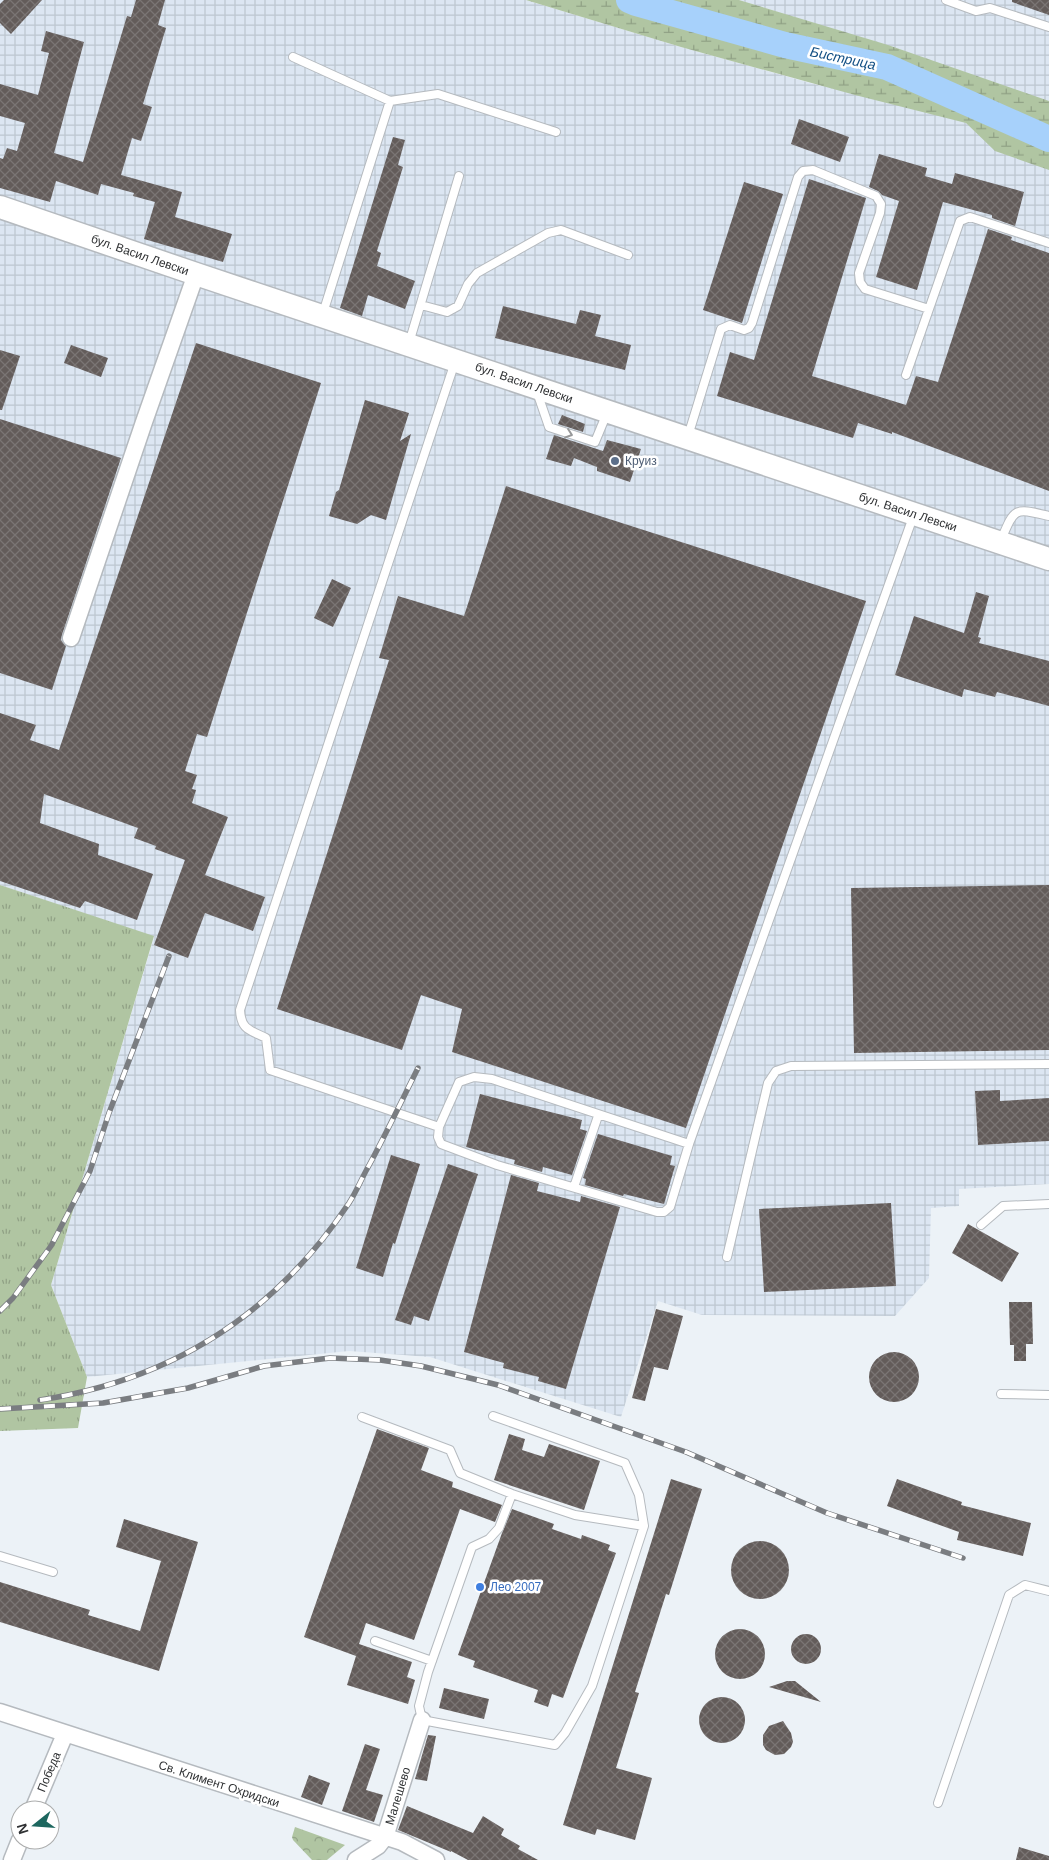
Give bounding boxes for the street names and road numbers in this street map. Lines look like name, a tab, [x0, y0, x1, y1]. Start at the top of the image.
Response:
street label: бул. Васил Левски	[89, 232, 191, 278]
street label: бул. Васил Левски	[473, 360, 575, 406]
street label: бул. Васил Левски	[857, 490, 959, 534]
street label: Победа	[34, 1750, 64, 1794]
street label: Св. Климент Охридски	[157, 1758, 281, 1810]
street label: Малешево	[383, 1765, 414, 1827]

